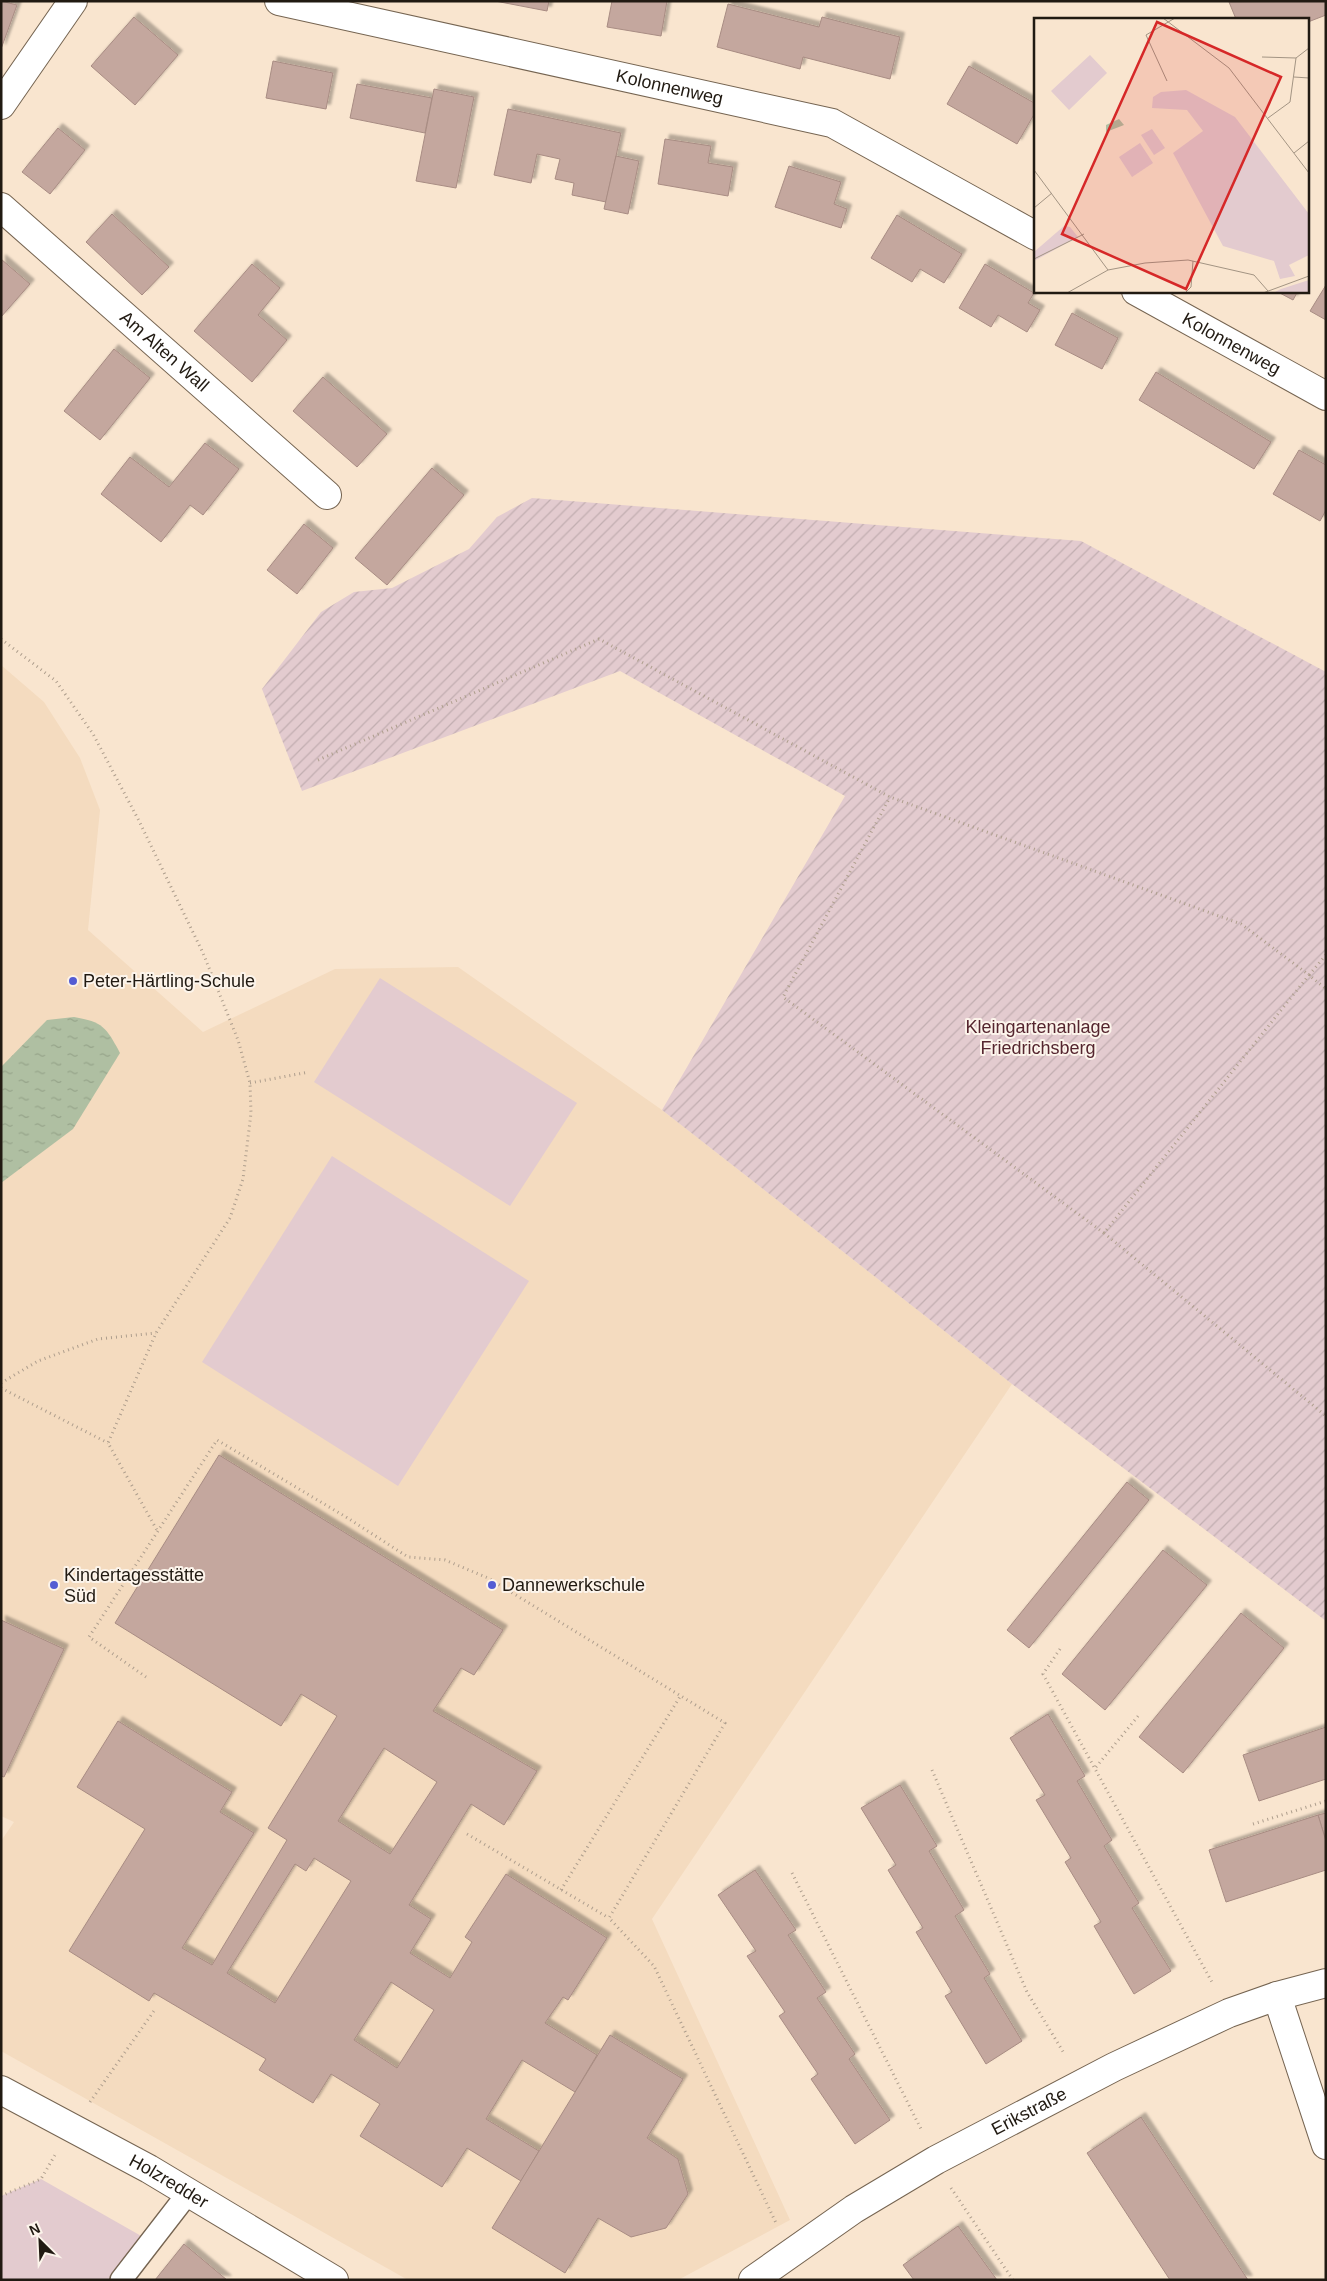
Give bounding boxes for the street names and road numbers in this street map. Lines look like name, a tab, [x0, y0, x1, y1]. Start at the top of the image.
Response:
street label: Kolonnenweg	[614, 66, 725, 109]
street label: Am Alten Wall	[116, 307, 213, 396]
street label: Kolonnenweg	[1179, 309, 1284, 379]
street label: Erikstraße	[988, 2084, 1070, 2139]
street label: Holzredder	[126, 2150, 212, 2212]

